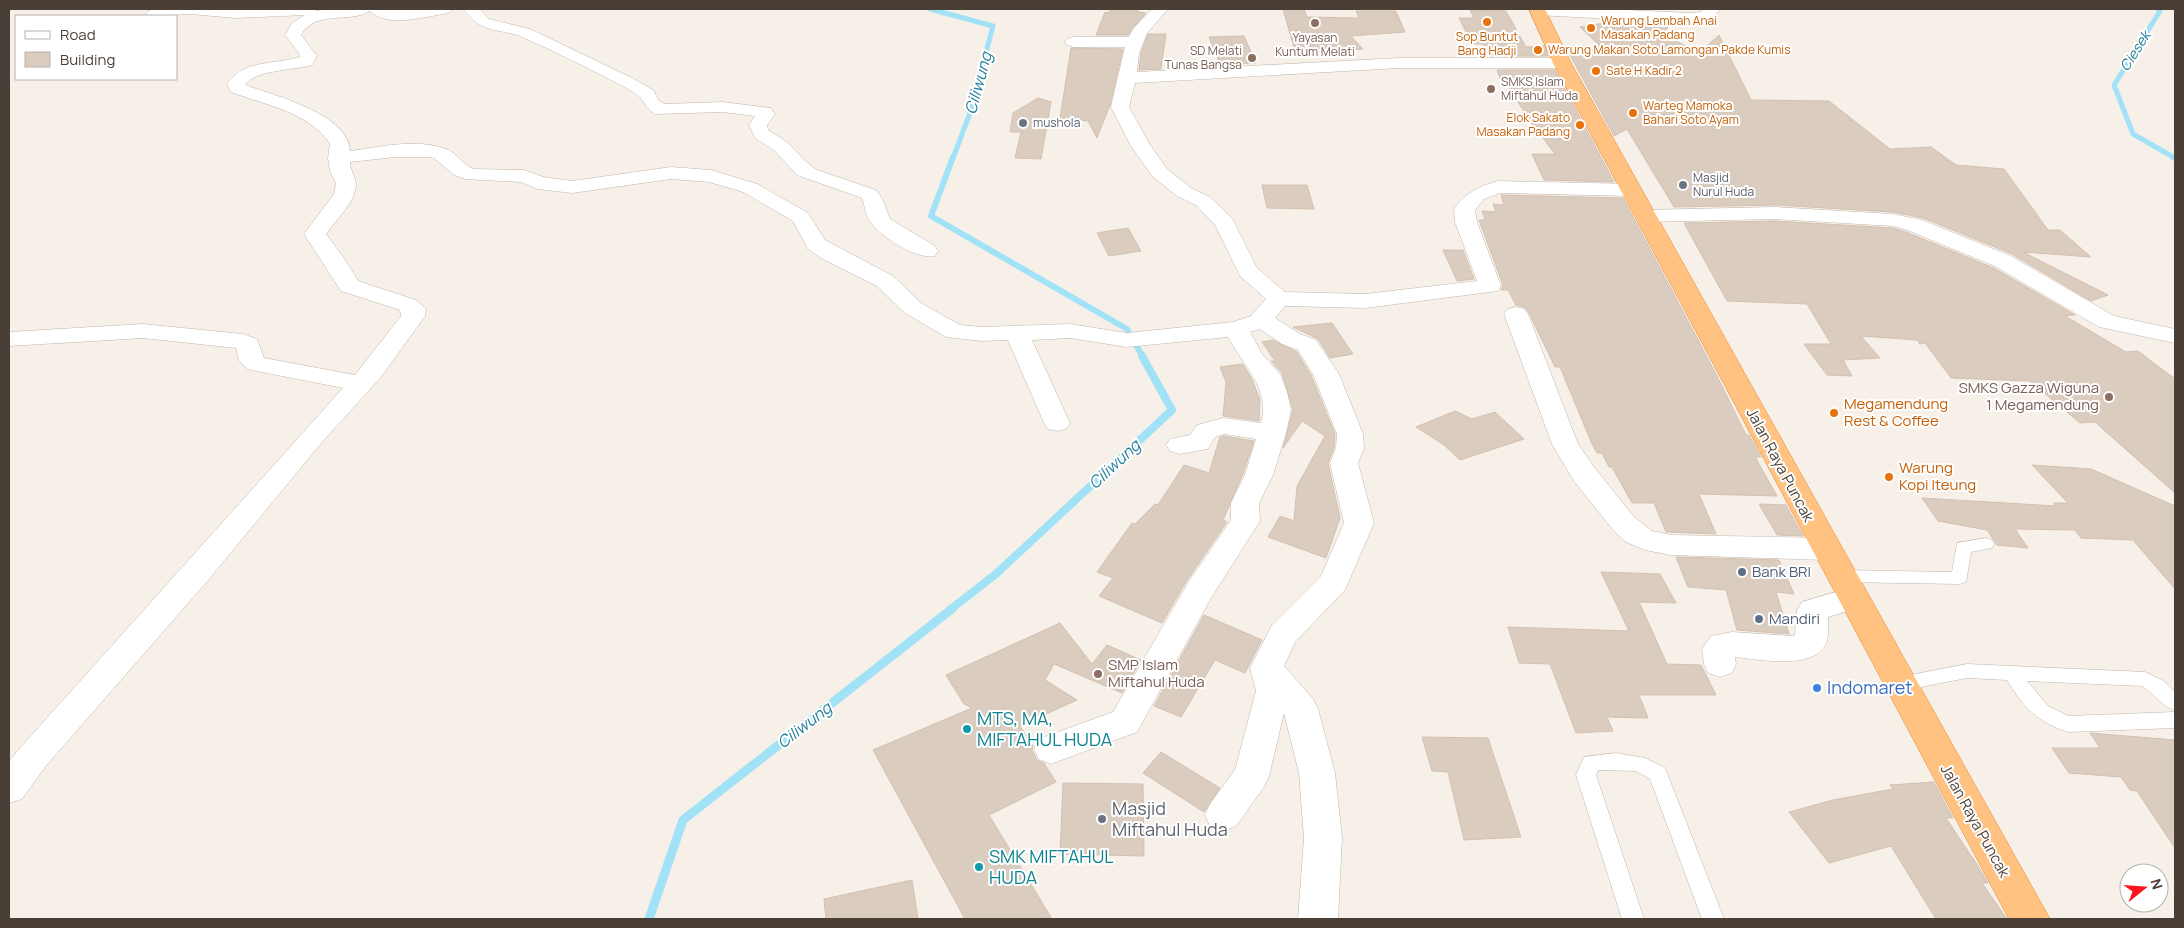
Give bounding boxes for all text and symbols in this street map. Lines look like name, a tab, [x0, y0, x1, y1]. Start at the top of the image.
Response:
place label: Warung Lembah Anai Masakan Padang	[1601, 12, 1717, 43]
legend	[15, 15, 178, 80]
marker: Sop Buntut Bang Hadji	[1481, 16, 1493, 28]
marker: Yayasan Kuntum Melati	[1309, 17, 1321, 29]
marker: Warung Lembah Anai Masakan Padang	[1585, 22, 1597, 34]
text: Road	[60, 24, 96, 45]
water label: Ciesek	[2115, 25, 2155, 74]
place label: Sop Buntut Bang Hadji	[1456, 28, 1518, 59]
place label: Yayasan Kuntum Melati	[1275, 29, 1355, 60]
place label: Warung Makan Soto Lamongan Pakde Kumis	[1548, 41, 1790, 58]
place label: SD Melati Tunas Bangsa	[1165, 42, 1242, 73]
marker: Warung Makan Soto Lamongan Pakde Kumis	[1532, 44, 1544, 56]
water label: Ciliwung	[959, 48, 997, 116]
text: Building	[60, 49, 115, 70]
marker: SD Melati Tunas Bangsa	[1246, 52, 1258, 64]
place label: Sate H Kadir 2	[1606, 62, 1682, 79]
marker: Sate H Kadir 2	[1590, 65, 1602, 77]
place label: SMKS Islam Miftahul Huda	[1501, 73, 1578, 104]
marker: SMKS Islam Miftahul Huda	[1485, 83, 1497, 95]
place label: Warteg Mamoka Bahari Soto Ayam	[1643, 97, 1739, 128]
marker: Warteg Mamoka Bahari Soto Ayam	[1627, 107, 1639, 119]
place label: Elok Sakato Masakan Padang	[1476, 109, 1570, 140]
place label: mushola	[1033, 114, 1080, 131]
marker: mushola	[1017, 117, 1029, 129]
marker: Elok Sakato Masakan Padang	[1574, 119, 1586, 131]
place label: Masjid Nurul Huda	[1693, 169, 1754, 200]
marker: Masjid Nurul Huda	[1677, 179, 1689, 191]
place label: SMKS Gazza Wiguna 1 Megamendung	[1959, 377, 2099, 415]
marker: SMKS Gazza Wiguna 1 Megamendung	[2103, 391, 2115, 403]
place label: Megamendung Rest & Coffee	[1844, 393, 1948, 431]
street label: Jalan Raya Puncak	[1742, 404, 1820, 526]
marker: Megamendung Rest & Coffee	[1828, 407, 1840, 419]
water label: Ciliwung	[1083, 433, 1146, 494]
place label: Warung Kopi Iteung	[1899, 457, 1976, 495]
marker: Warung Kopi Iteung	[1883, 471, 1895, 483]
place label: Bank BRI	[1752, 561, 1811, 582]
marker: Bank BRI	[1736, 566, 1748, 578]
place label: Mandiri	[1769, 608, 1820, 629]
marker: Mandiri	[1753, 613, 1765, 625]
place label: SMP Islam Miftahul Huda	[1108, 654, 1205, 692]
marker: SMP Islam Miftahul Huda	[1092, 668, 1104, 680]
place label: Indomaret	[1827, 675, 1912, 699]
marker: Indomaret	[1811, 682, 1823, 694]
water label: Ciliwung	[772, 696, 837, 753]
place label: MTS, MA, MIFTAHUL HUDA	[977, 706, 1113, 751]
marker: MTS, MA, MIFTAHUL HUDA	[961, 723, 973, 735]
street label: Jalan Raya Puncak	[1936, 760, 2015, 882]
place label: Masjid Miftahul Huda	[1112, 796, 1228, 841]
marker: Masjid Miftahul Huda	[1096, 813, 1108, 825]
place label: SMK MIFTAHUL HUDA	[989, 844, 1113, 889]
marker: SMK MIFTAHUL HUDA	[973, 861, 985, 873]
north arrow	[2119, 863, 2169, 913]
text: N	[2146, 876, 2167, 892]

